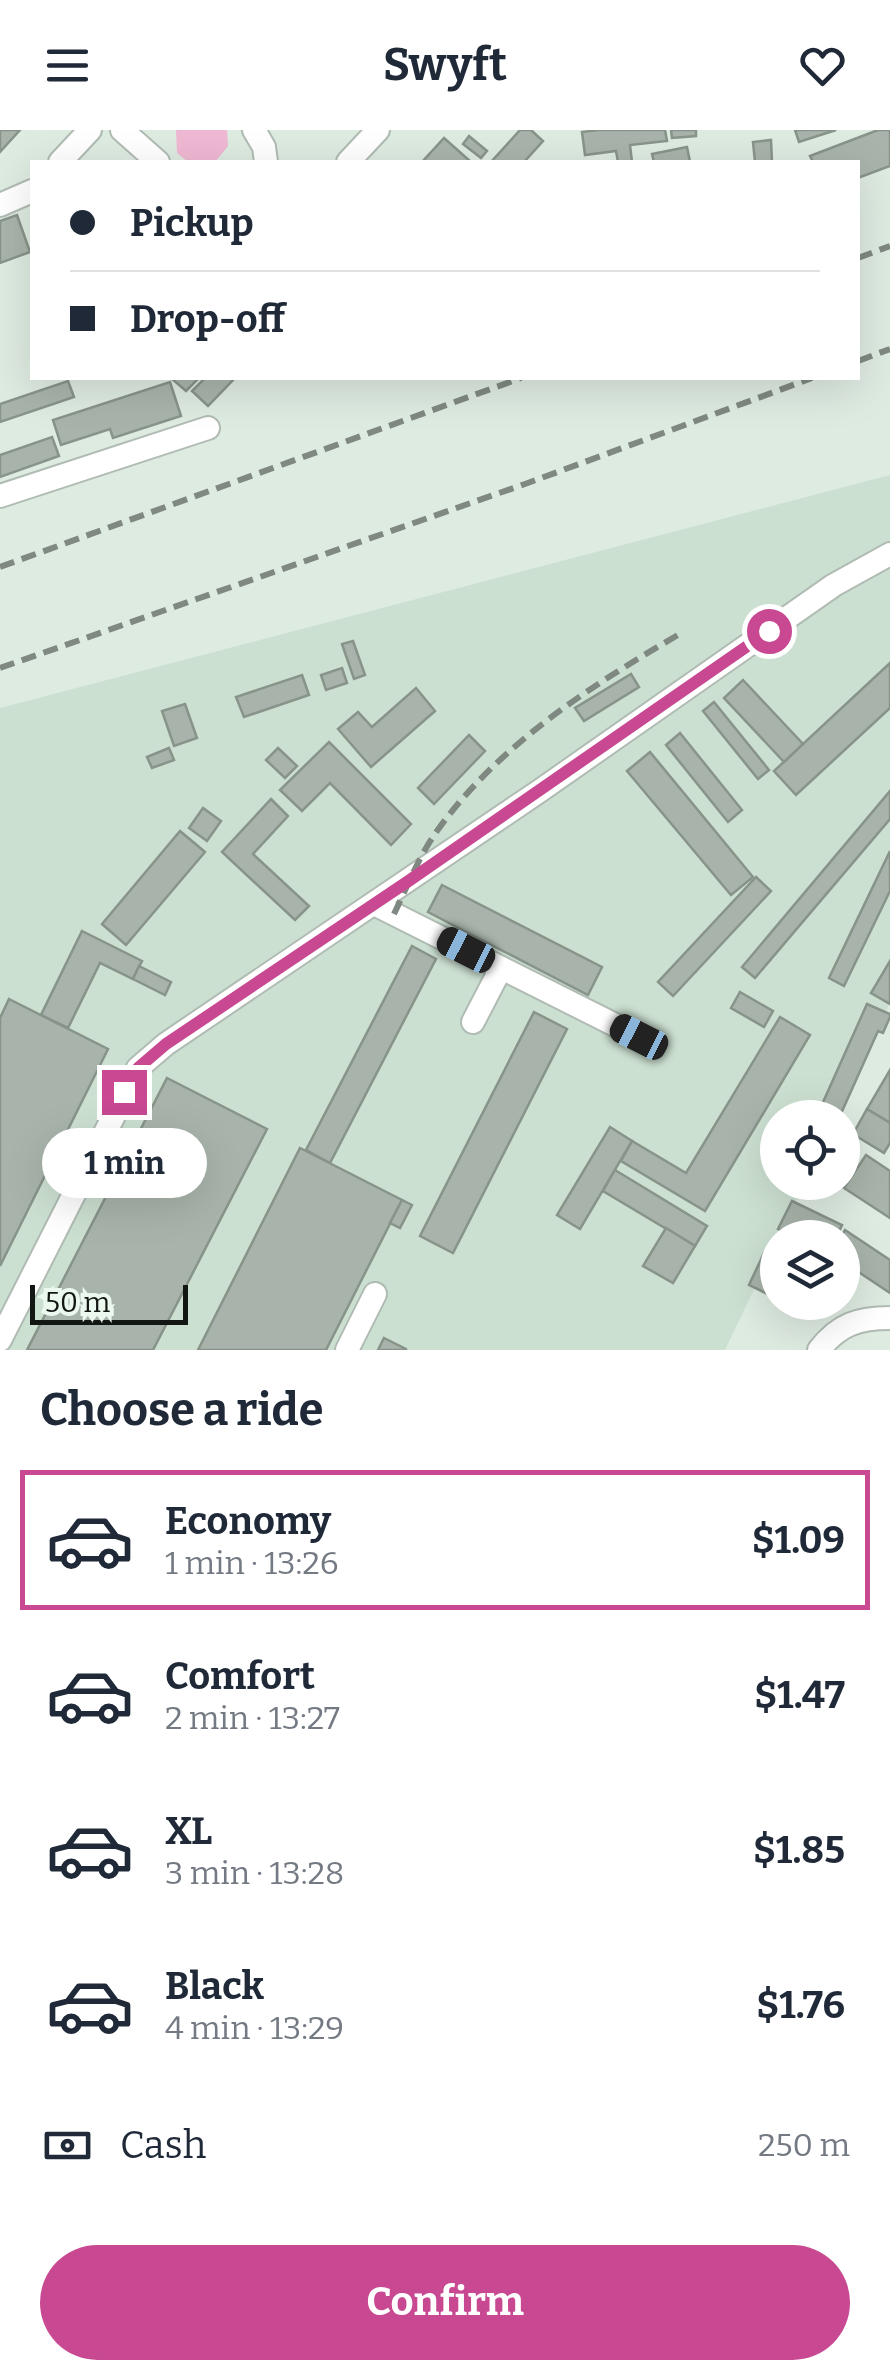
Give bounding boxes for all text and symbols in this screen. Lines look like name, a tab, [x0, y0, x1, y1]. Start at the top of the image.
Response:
icon: menu	[40, 38, 95, 93]
text: Swyft	[383, 38, 507, 92]
icon: heart	[795, 38, 850, 93]
text: Pickup	[130, 200, 254, 246]
text: Drop-off	[130, 296, 285, 342]
route start	[747, 609, 792, 654]
car	[432, 923, 500, 977]
car	[605, 1010, 673, 1064]
route end	[102, 1070, 147, 1115]
map controls	[760, 1100, 860, 1320]
button: locate	[760, 1100, 860, 1200]
callout: 1 min	[42, 1127, 206, 1197]
text: 1 min	[84, 1144, 165, 1182]
button: layers	[760, 1220, 860, 1320]
scale bar	[30, 1280, 188, 1324]
text: 50 m	[45, 1286, 110, 1319]
text: Choose a ride	[40, 1383, 323, 1437]
icon: car	[45, 1495, 135, 1585]
text: Economy	[165, 1498, 331, 1544]
text: $1.09	[752, 1517, 845, 1563]
text: 1 min · 13:26	[165, 1544, 338, 1582]
icon: car	[45, 1650, 135, 1740]
text: Comfort	[165, 1653, 315, 1699]
text: $1.47	[754, 1672, 845, 1718]
text: 2 min · 13:27	[165, 1699, 340, 1737]
icon: car	[45, 1805, 135, 1895]
text: XL	[165, 1808, 212, 1854]
text: $1.85	[753, 1827, 845, 1873]
text: 3 min · 13:28	[165, 1854, 344, 1892]
icon: car	[45, 1960, 135, 2050]
text: Black	[165, 1963, 264, 2009]
text: $1.76	[756, 1982, 845, 2028]
text: 4 min · 13:29	[165, 2009, 344, 2047]
icon: cash	[40, 2118, 95, 2173]
text: Cash	[120, 2122, 206, 2168]
text: 250 m	[758, 2126, 850, 2164]
button: Confirm	[40, 2245, 850, 2360]

